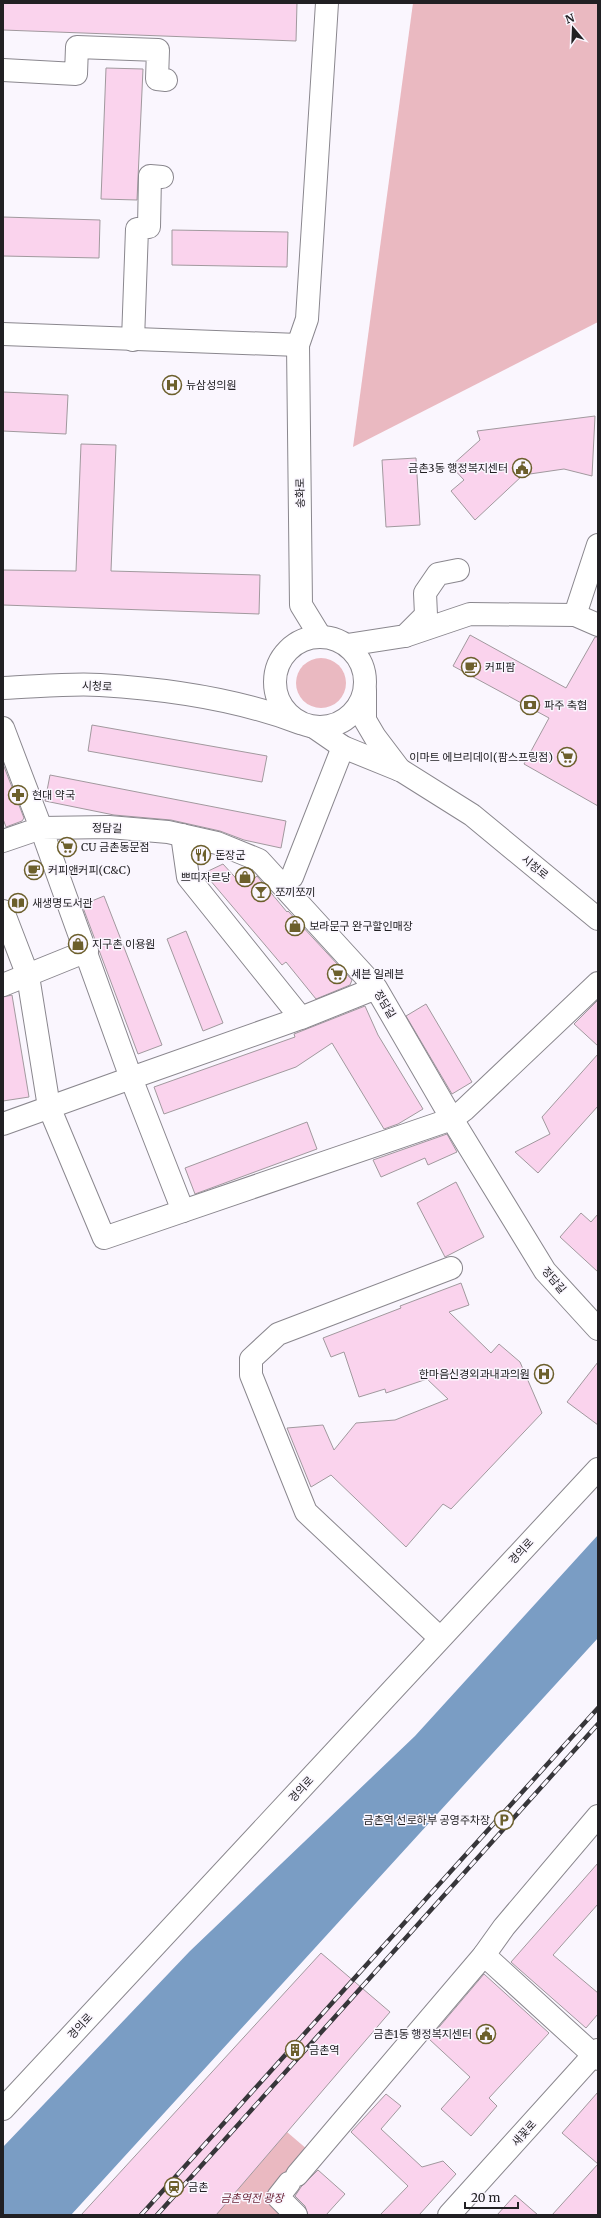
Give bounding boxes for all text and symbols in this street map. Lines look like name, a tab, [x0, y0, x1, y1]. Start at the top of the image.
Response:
north arrow	[553, 8, 593, 48]
text: N	[563, 10, 576, 27]
hospital icon: 뉴삼성의원	[161, 374, 183, 396]
place label: 뉴삼성의원	[186, 378, 237, 392]
public building icon: 금촌3동 행정복지센터	[511, 457, 533, 479]
place label: 금촌3동 행정복지센터	[408, 461, 508, 475]
street label: 송화로	[293, 478, 307, 508]
cafe icon: 커피팜	[460, 656, 482, 678]
place label: 커피팜	[485, 660, 515, 674]
street label: 시청로	[82, 678, 112, 694]
bank icon: 파주 축협	[519, 694, 541, 716]
place label: 파주 축협	[544, 698, 587, 712]
supermarket icon: 이마트 에브리데이(팜스프링점)	[556, 746, 578, 768]
place label: 이마트 에브리데이(팜스프링점)	[409, 750, 553, 764]
pharmacy icon: 현대 약국	[7, 784, 29, 806]
place label: 현대 약국	[32, 788, 75, 802]
street label: 정담길	[92, 820, 122, 836]
supermarket icon: CU 금촌동문점	[56, 836, 78, 858]
place label: CU 금촌동문점	[81, 840, 150, 854]
restaurant icon: 돈장군	[190, 844, 212, 866]
place label: 돈장군	[215, 848, 245, 862]
street label: 시청로	[519, 852, 551, 882]
cafe icon: 커피앤커피(C&C)	[23, 859, 45, 881]
place label: 커피앤커피(C&C)	[48, 863, 131, 877]
shop icon: 쁘띠자르당	[234, 866, 256, 888]
place label: 쁘띠자르당	[180, 870, 231, 884]
bar icon: 쪼끼쪼끼	[250, 881, 272, 903]
place label: 쪼끼쪼끼	[275, 885, 315, 899]
library icon: 새생명도서관	[7, 892, 29, 914]
place label: 새생명도서관	[32, 896, 93, 910]
shop icon: 보라문구 완구할인매장	[284, 915, 306, 937]
place label: 보라문구 완구할인매장	[309, 919, 413, 933]
shop icon: 지구촌 이용원	[67, 933, 89, 955]
place label: 지구촌 이용원	[92, 937, 155, 951]
supermarket icon: 세븐 일레븐	[326, 963, 348, 985]
place label: 세븐 일레븐	[351, 967, 404, 981]
street label: 정담길	[371, 987, 399, 1021]
street label: 정담길	[539, 1264, 569, 1296]
hospital icon: 한마음신경외과내과의원	[533, 1363, 555, 1385]
place label: 한마음신경외과내과의원	[419, 1367, 530, 1381]
street label: 경의로	[506, 1535, 536, 1567]
street label: 경의로	[286, 1773, 316, 1805]
parking icon: 금촌역 선로하부 공영주차장	[493, 1809, 515, 1831]
place label: 금촌역 선로하부 공영주차장	[363, 1813, 490, 1827]
street label: 경의로	[65, 2010, 95, 2042]
public building icon: 금촌1동 행정복지센터	[475, 2023, 497, 2045]
place label: 금촌1동 행정복지센터	[373, 2027, 472, 2041]
building icon: 금촌역	[284, 2039, 306, 2061]
place label: 금촌역	[309, 2043, 339, 2057]
street label: 새꽃로	[509, 2117, 539, 2149]
station icon: 금촌	[163, 2176, 185, 2198]
place label: 금촌	[188, 2180, 208, 2194]
scale bar	[465, 2184, 518, 2210]
text: 20 m	[471, 2190, 500, 2205]
park label: 금촌역전 광장	[220, 2191, 285, 2205]

